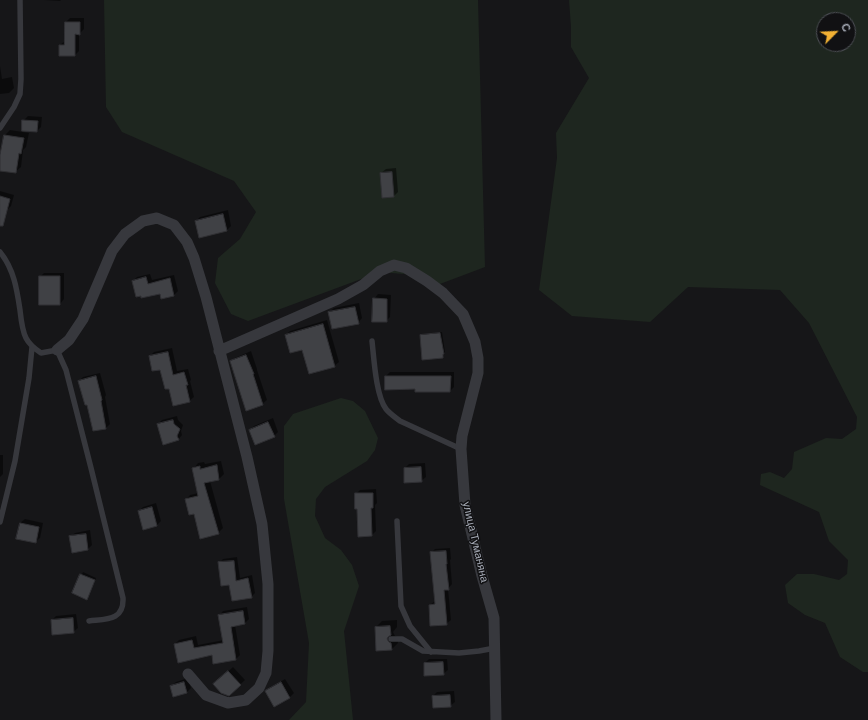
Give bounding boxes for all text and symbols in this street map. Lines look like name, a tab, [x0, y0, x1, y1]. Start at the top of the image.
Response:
north arrow	[816, 12, 856, 52]
text: С	[839, 21, 853, 34]
street label: улица Туманяна	[459, 500, 491, 584]

